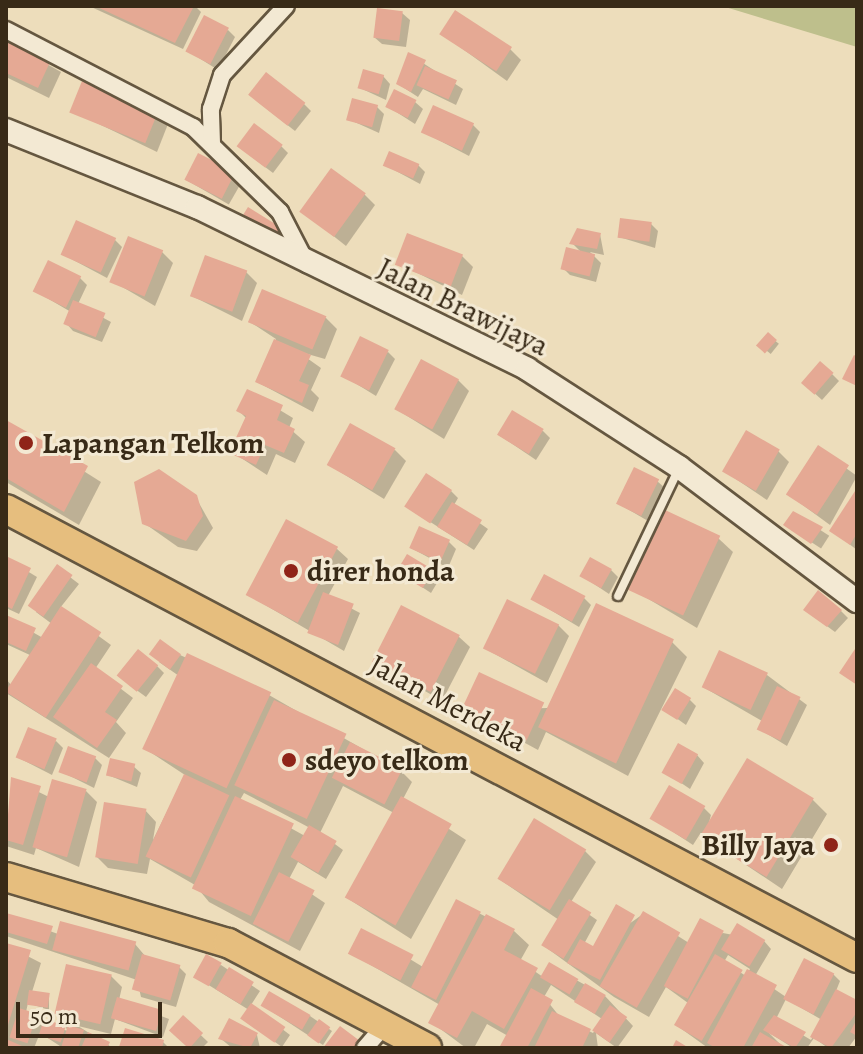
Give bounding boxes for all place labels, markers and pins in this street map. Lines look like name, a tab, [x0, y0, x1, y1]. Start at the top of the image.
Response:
place label: Lapangan Telkom	[42, 425, 264, 461]
marker: Lapangan Telkom	[17, 434, 35, 452]
place label: direr honda	[307, 553, 455, 589]
marker: direr honda	[282, 562, 300, 580]
place label: sdeyo telkom	[305, 742, 469, 778]
marker: sdeyo telkom	[280, 751, 298, 769]
place label: Billy Jaya	[701, 827, 815, 863]
marker: Billy Jaya	[822, 836, 840, 854]

